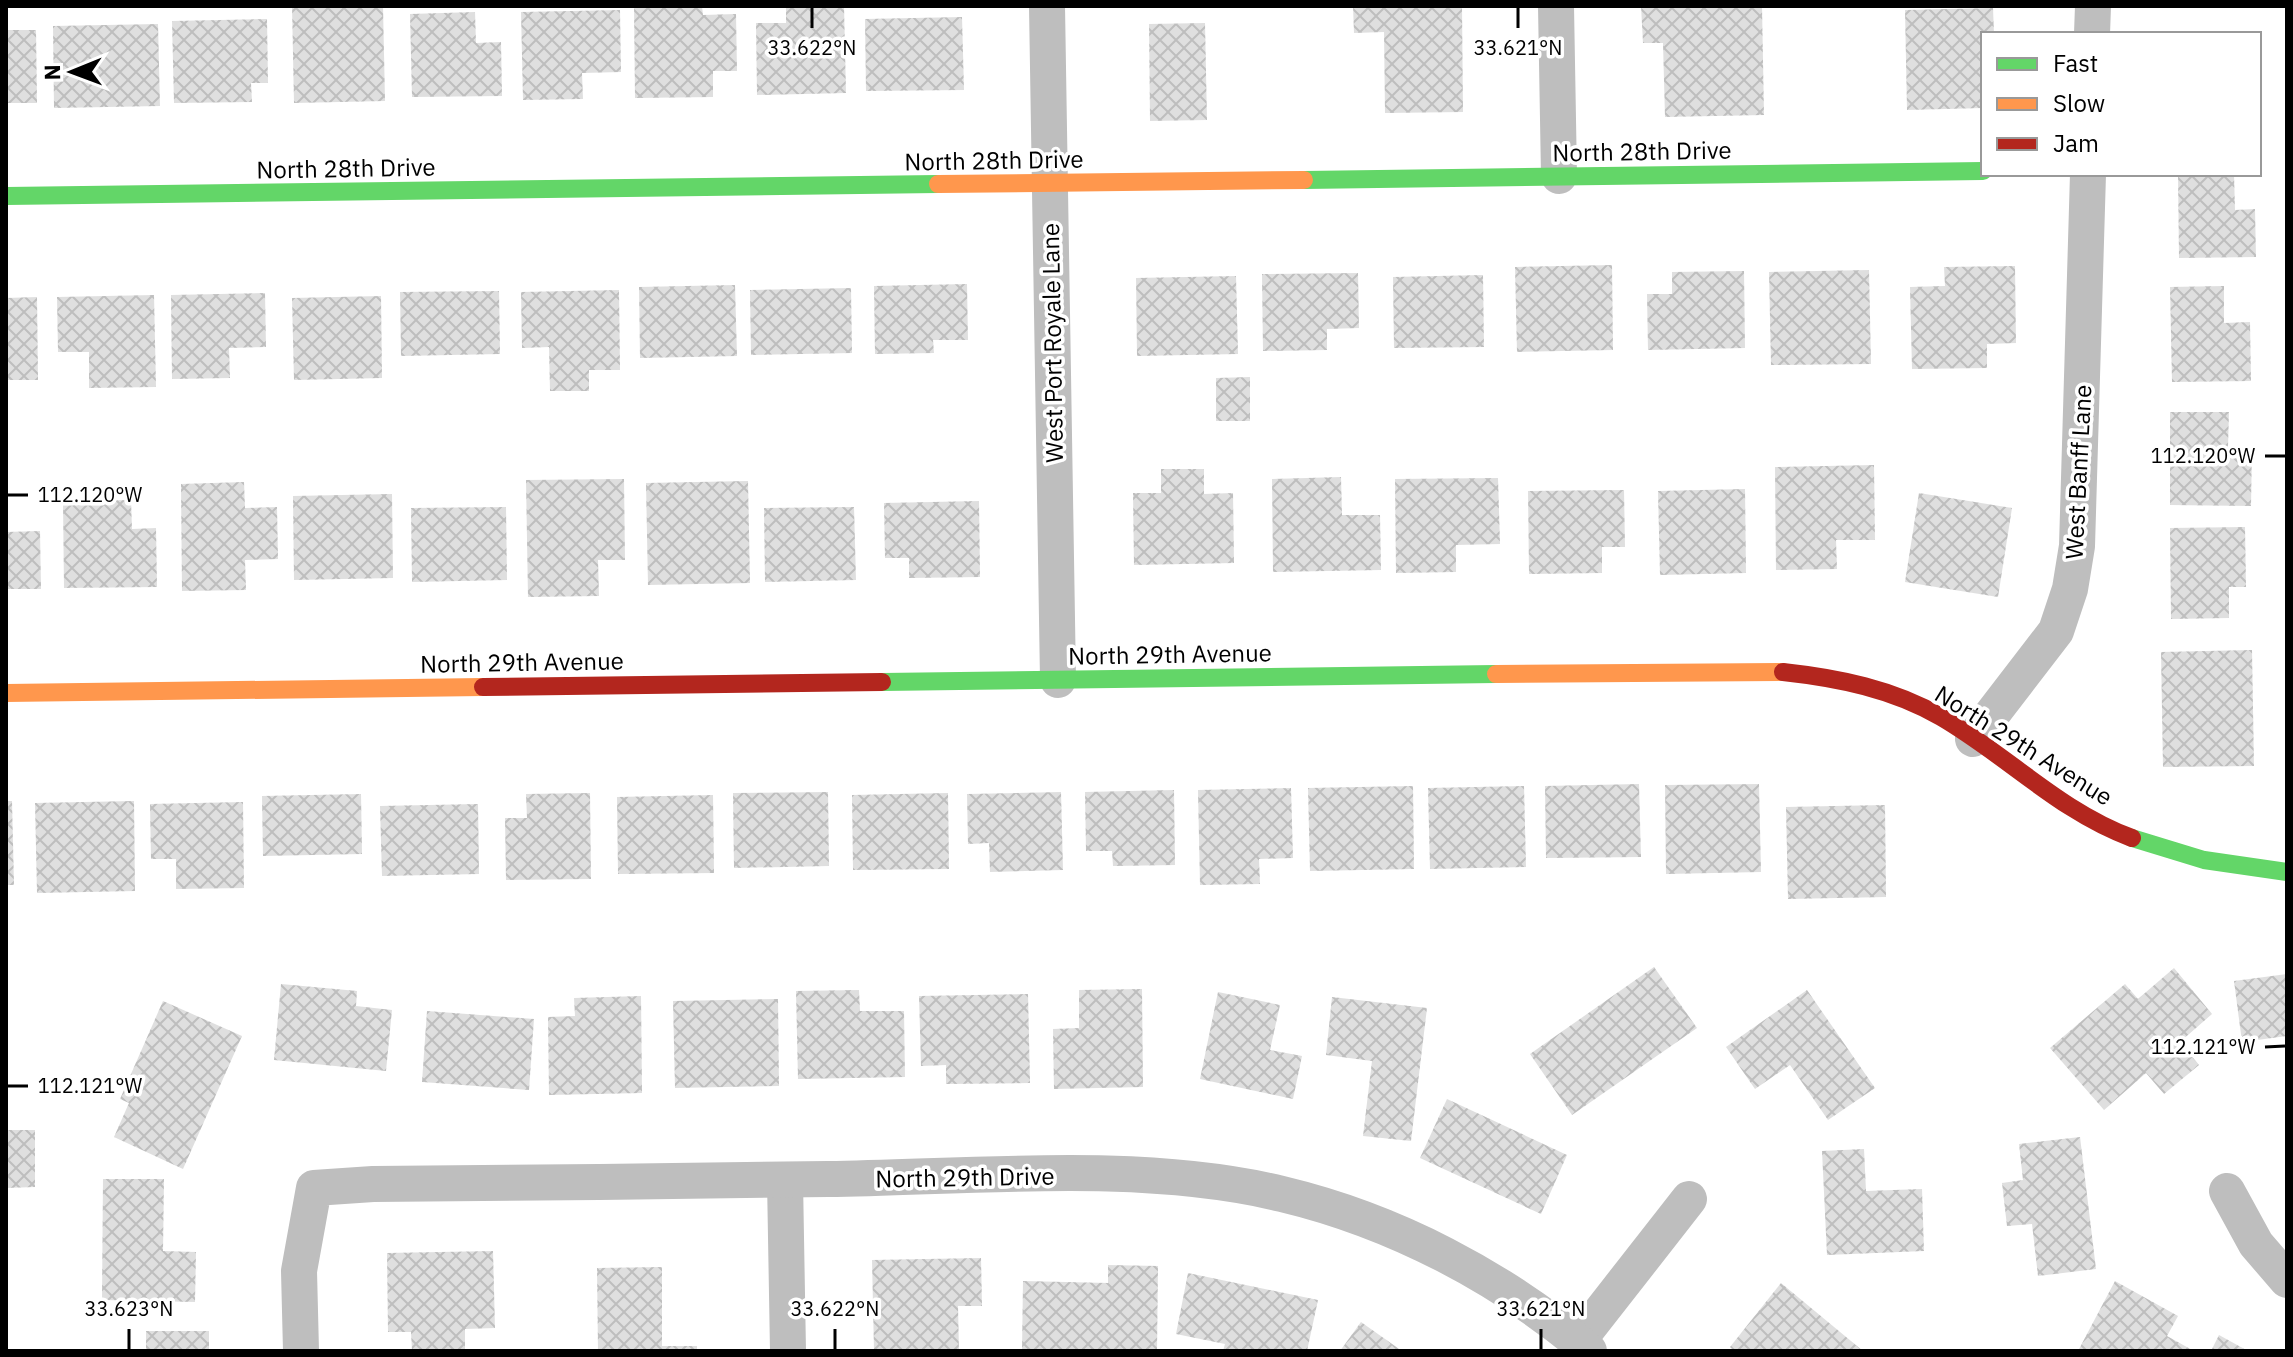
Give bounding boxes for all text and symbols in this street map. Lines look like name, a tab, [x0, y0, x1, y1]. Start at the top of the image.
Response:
north arrow	[32, 32, 112, 112]
legend	[1981, 32, 2261, 176]
text: 33.622°N	[768, 34, 856, 61]
text: 33.621°N	[1474, 34, 1562, 61]
text: Fast	[2053, 47, 2098, 79]
text: N	[37, 64, 66, 81]
text: Slow	[2053, 87, 2105, 119]
text: Jam	[2053, 127, 2099, 159]
street label: North 28th Drive	[1552, 133, 1732, 169]
street label: North 28th Drive	[904, 142, 1084, 178]
street label: North 28th Drive	[256, 150, 436, 186]
street label: West Port Royale Lane	[1034, 223, 1070, 463]
street label: West Banff Lane	[2057, 384, 2099, 560]
text: 112.120°W	[2151, 442, 2255, 469]
text: 112.120°W	[38, 481, 142, 508]
street label: North 29th Avenue	[1068, 636, 1272, 672]
street label: North 29th Avenue	[420, 644, 624, 680]
street label: North 29th Avenue	[1929, 677, 2119, 813]
text: 112.121°W	[2151, 1033, 2255, 1060]
text: 112.121°W	[38, 1072, 142, 1099]
street label: North 29th Drive	[875, 1159, 1055, 1195]
text: 33.623°N	[85, 1295, 173, 1322]
text: 33.622°N	[791, 1295, 879, 1322]
text: 33.621°N	[1497, 1295, 1585, 1322]

